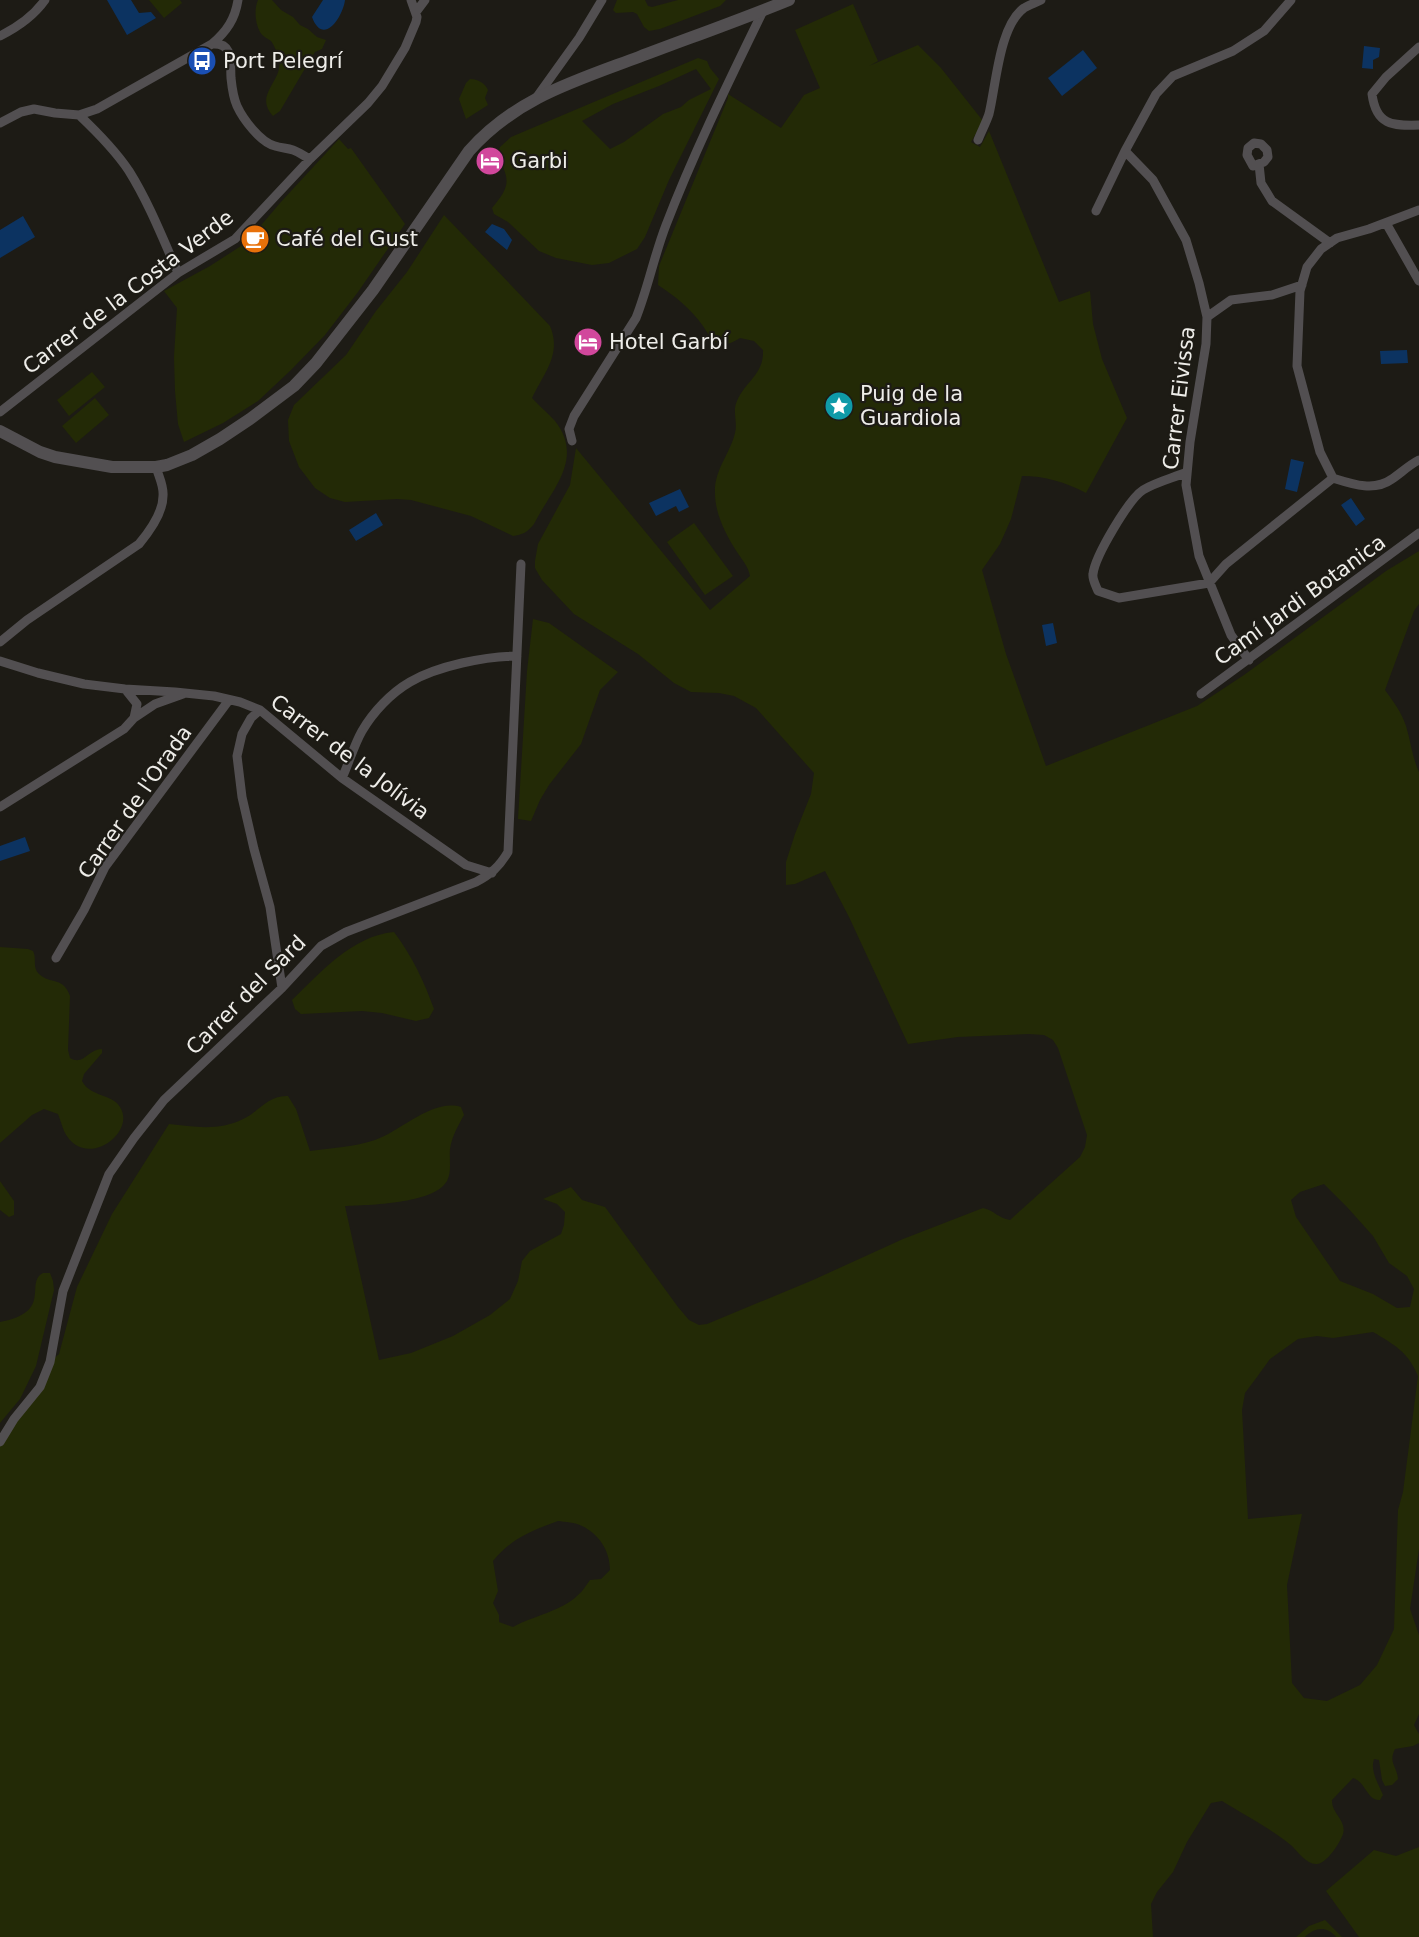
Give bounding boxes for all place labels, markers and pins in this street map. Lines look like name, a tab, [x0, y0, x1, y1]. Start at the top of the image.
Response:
bus stop icon: Port Pelegrí	[186, 45, 218, 77]
place label: Port Pelegrí	[223, 49, 344, 73]
hotel icon: Garbi	[474, 145, 506, 177]
place label: Garbi	[511, 149, 568, 173]
cafe icon: Café del Gust	[239, 223, 271, 255]
place label: Café del Gust	[276, 227, 418, 251]
hotel icon: Hotel Garbí	[572, 326, 604, 358]
place label: Hotel Garbí	[609, 330, 729, 354]
place label: Puig de la Guardiola	[860, 382, 963, 430]
place icon: Puig de la Guardiola	[823, 390, 855, 422]

